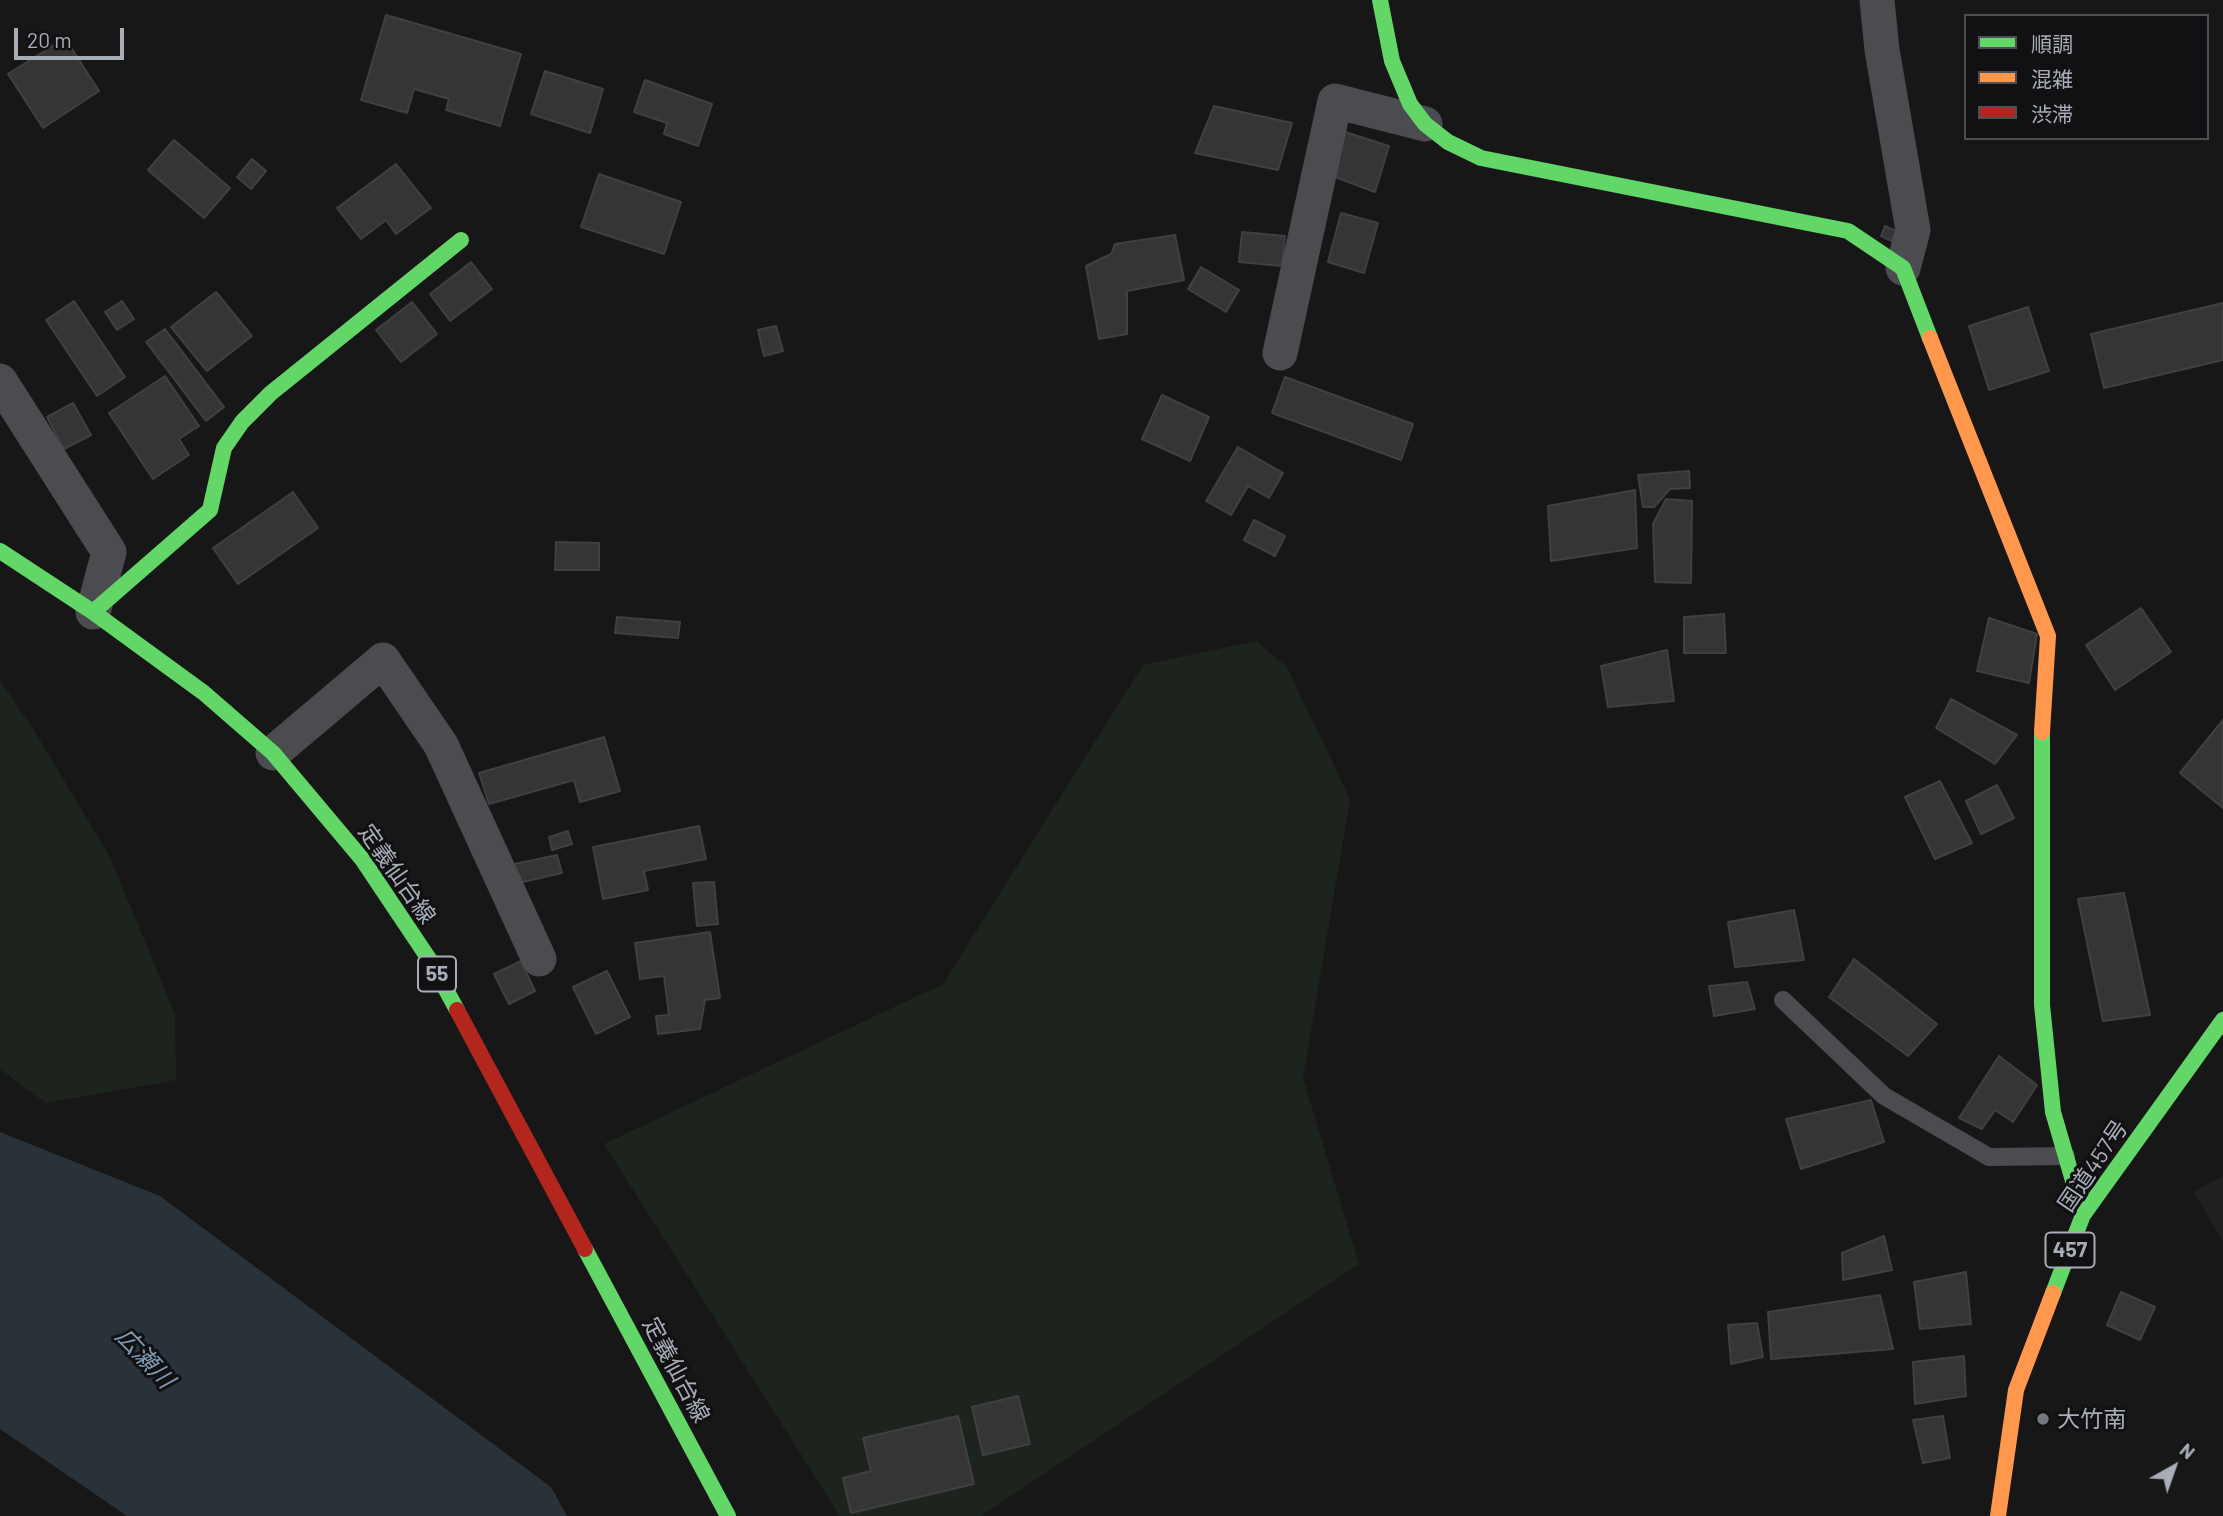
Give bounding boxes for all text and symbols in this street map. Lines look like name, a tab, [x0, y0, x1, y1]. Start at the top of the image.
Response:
scale bar	[18, 14, 128, 58]
legend	[1964, 14, 2209, 140]
text: 20 m	[27, 27, 72, 52]
text: 順調	[2031, 31, 2073, 56]
text: 混雑	[2031, 66, 2073, 91]
text: 渋滞	[2031, 101, 2073, 126]
street label: 定義仙台線	[353, 819, 441, 929]
road number: 55	[418, 956, 456, 992]
street label: 国道457号	[2052, 1115, 2134, 1217]
road number: 457	[2046, 1232, 2094, 1268]
street label: 定義仙台線	[637, 1313, 715, 1427]
water label: 広瀬川	[110, 1322, 180, 1394]
place label: 大竹南	[2057, 1405, 2126, 1433]
marker: 大竹南	[2035, 1411, 2051, 1427]
north arrow	[2139, 1432, 2209, 1502]
text: N	[2176, 1438, 2200, 1463]

